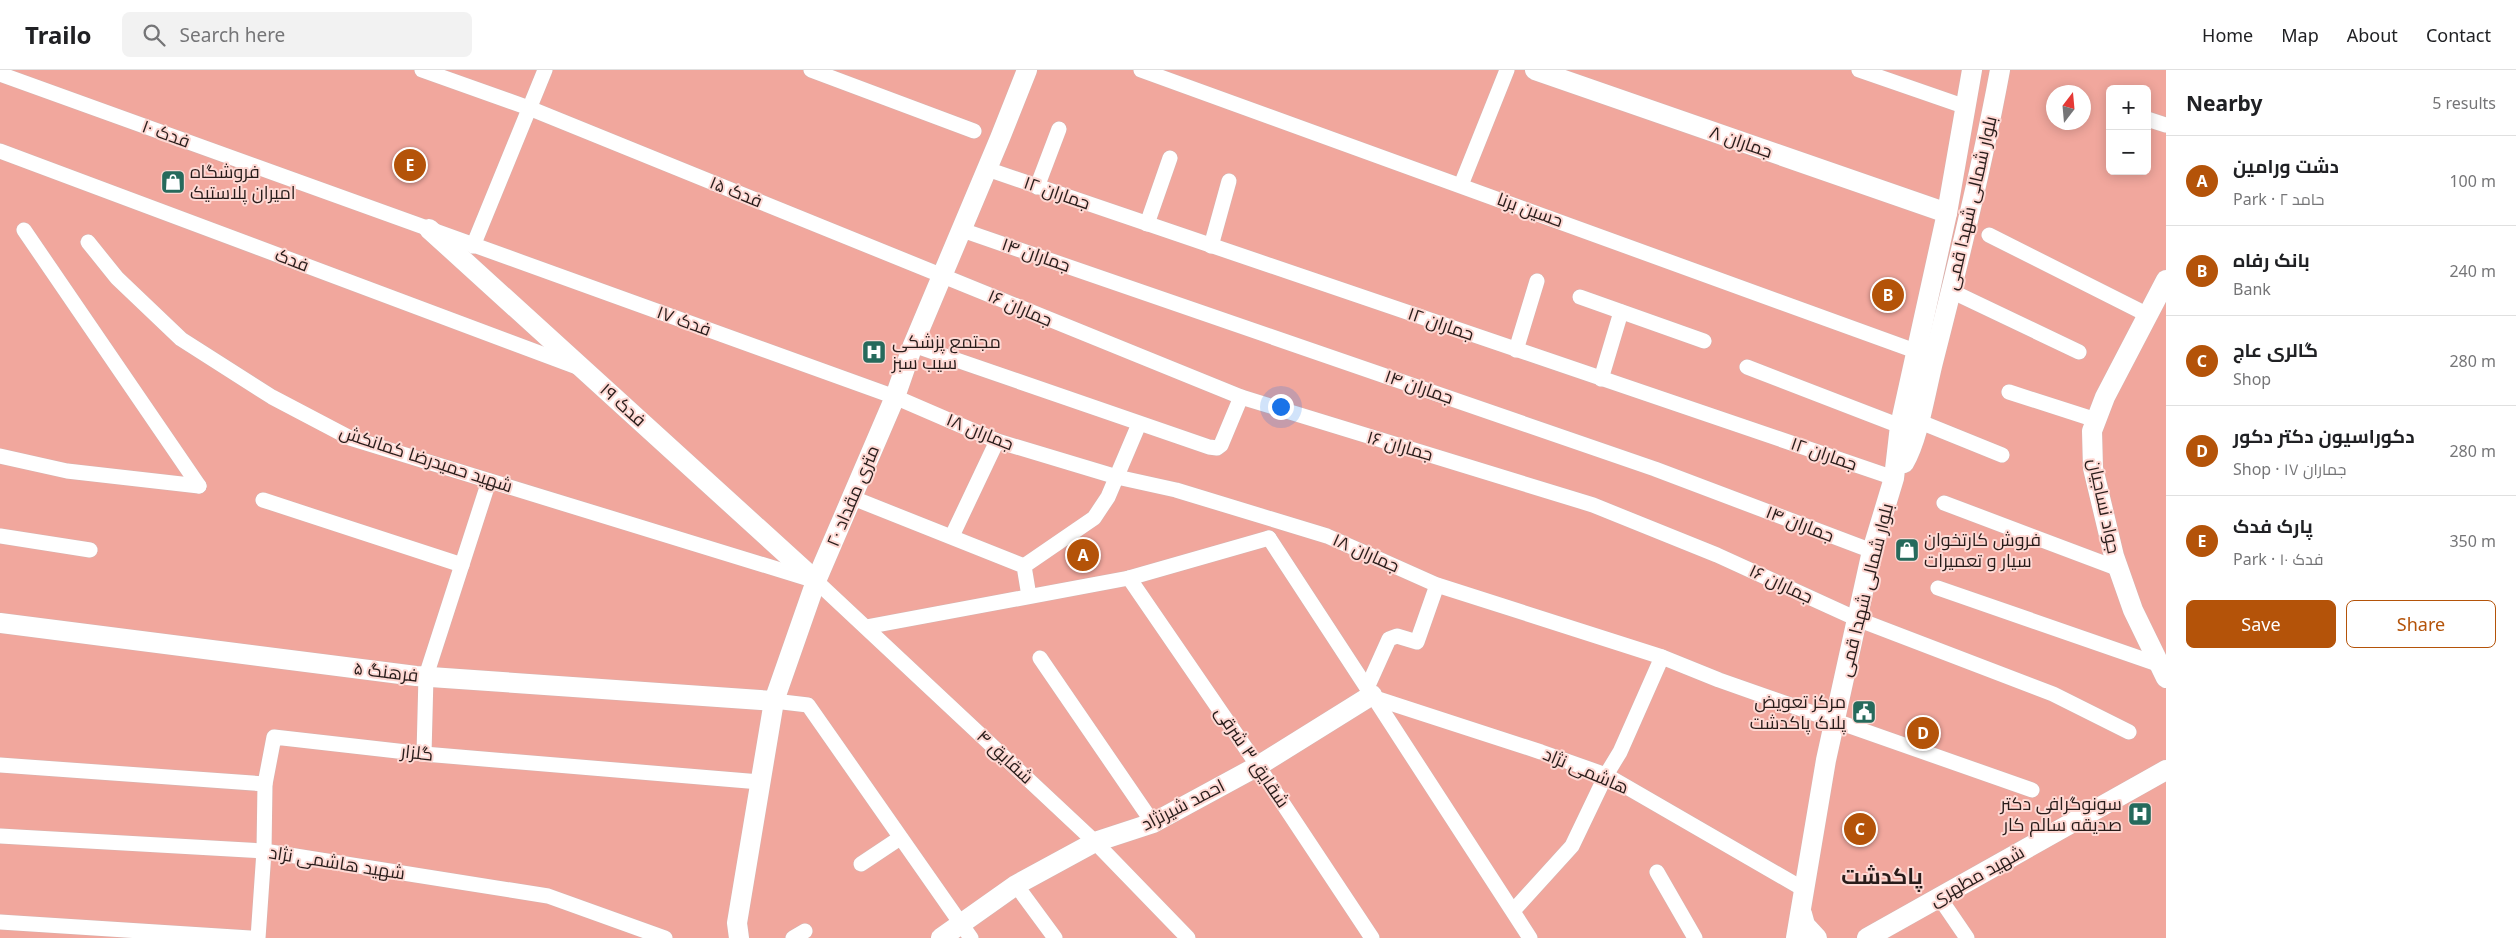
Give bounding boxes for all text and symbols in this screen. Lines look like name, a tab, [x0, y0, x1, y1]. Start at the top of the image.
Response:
search box	[122, 12, 472, 57]
text: Trailo	[25, 18, 92, 51]
icon: search	[140, 21, 168, 49]
text: Search here	[180, 22, 285, 48]
text: Home	[2202, 23, 2253, 47]
text: Map	[2281, 23, 2319, 47]
text: About	[2347, 23, 2398, 47]
text: Contact	[2426, 23, 2491, 47]
north arrow	[2046, 85, 2091, 130]
map controls	[2106, 85, 2151, 175]
button: +	[2106, 85, 2151, 130]
text: Nearby	[2186, 89, 2262, 117]
text: 5 results	[2432, 92, 2496, 114]
street label: فدک ۱۰	[139, 113, 194, 153]
street label: بلوار شمالی شهدا قمی	[1938, 113, 2002, 292]
street label: جماران ۸	[1707, 119, 1776, 163]
button: −	[2106, 130, 2151, 175]
pin: E	[394, 146, 426, 184]
text: دشت ورامین	[2233, 153, 2339, 179]
place label: فروشگاه امیران پلاستیک	[190, 159, 296, 205]
shop icon: فروشگاه امیران پلاستیک	[160, 169, 186, 195]
street label: فدک ۱۵	[706, 170, 766, 212]
street label: جماران ۱۲	[1021, 170, 1094, 215]
text: A	[2196, 170, 2208, 192]
text: 100 m	[2449, 170, 2496, 192]
street label: حسین برنا	[1494, 186, 1567, 232]
text: Park · حامد ۲	[2233, 188, 2324, 210]
street label: جماران ۱۴	[999, 231, 1074, 277]
street label: فدک	[272, 242, 313, 276]
text: بانک رفاه	[2233, 247, 2310, 273]
text: B	[2197, 260, 2207, 282]
text: 240 m	[2449, 260, 2496, 282]
pin: B	[1872, 276, 1904, 314]
text: Bank	[2233, 278, 2271, 300]
street label: جماران ۱۶	[984, 283, 1056, 331]
street label: فدک ۱۷	[654, 299, 715, 341]
street label: جماران ۱۲	[1405, 301, 1478, 346]
place label: مجتمع پزشکی سیب سبز	[891, 329, 1001, 374]
text: گالری عاج	[2233, 337, 2318, 363]
hospital icon: مجتمع پزشکی سیب سبز	[861, 339, 887, 365]
text: C	[2197, 350, 2207, 372]
text: 280 m	[2449, 350, 2496, 372]
street label: جماران ۱۴	[1382, 363, 1457, 409]
text: Shop	[2233, 368, 2271, 390]
street label: فدک ۱۹	[595, 377, 652, 431]
your location	[1268, 394, 1294, 420]
street label: جماران ۱۸	[943, 407, 1018, 455]
street label: شهید حمیدرضا کمانکش	[337, 419, 516, 497]
text: دکوراسیون دکتر دکور	[2233, 423, 2415, 449]
street label: جماران ۱۶	[1364, 424, 1436, 466]
street label: جماران ۱۲	[1788, 431, 1861, 476]
text: D	[2196, 440, 2208, 462]
text: 280 m	[2449, 440, 2496, 462]
street label: ۲۰ متری مقداد	[820, 441, 884, 550]
street label: جواد نساجیان	[2083, 456, 2127, 556]
text: Shop · جماران ۱۷	[2233, 458, 2346, 480]
street label: جماران ۱۴	[1763, 499, 1838, 547]
street label: بلوار شمالی شهدا قمی	[1832, 501, 1898, 679]
text: پارک فدک	[2233, 513, 2313, 539]
street label: جماران ۱۸	[1329, 527, 1403, 577]
place label: فروش کارتخوان سیار و تعمیرات	[1924, 527, 2041, 572]
text: E	[2198, 530, 2206, 552]
text: 350 m	[2449, 530, 2496, 552]
pin: A	[1067, 536, 1099, 574]
shop icon: فروش کارتخوان سیار و تعمیرات	[1894, 537, 1920, 563]
text: Park · فدک ۱۰	[2233, 548, 2323, 570]
street label: جماران ۱۶	[1746, 558, 1817, 608]
button: Save	[2186, 600, 2336, 648]
button: Share	[2346, 600, 2496, 648]
street label: فرهنگ ۵	[352, 655, 420, 687]
place label: مرکز تعویض پلاک پاکدشت	[1750, 689, 1846, 735]
public building icon: مرکز تعویض پلاک پاکدشت	[1851, 699, 1877, 725]
street label: شقایق ۳ شرقی	[1209, 701, 1296, 812]
pin: D	[1907, 714, 1939, 752]
street label: شقایق ۴	[971, 724, 1039, 789]
street label: گلزار	[399, 738, 435, 766]
street label: هاشمی نژاد	[1540, 741, 1633, 799]
street label: احمد شیرنژاد	[1137, 773, 1228, 835]
place label: سونوگرافی دکتر صدیقه سالم کار	[2000, 791, 2122, 837]
hospital icon: سونوگرافی دکتر صدیقه سالم کار	[2127, 801, 2153, 827]
pin: C	[1844, 810, 1876, 848]
street label: شهید هاشمی نژاد	[267, 839, 407, 885]
street label: شهید مطهری	[1925, 839, 2028, 911]
district label: پاکدشت	[1841, 860, 1923, 892]

